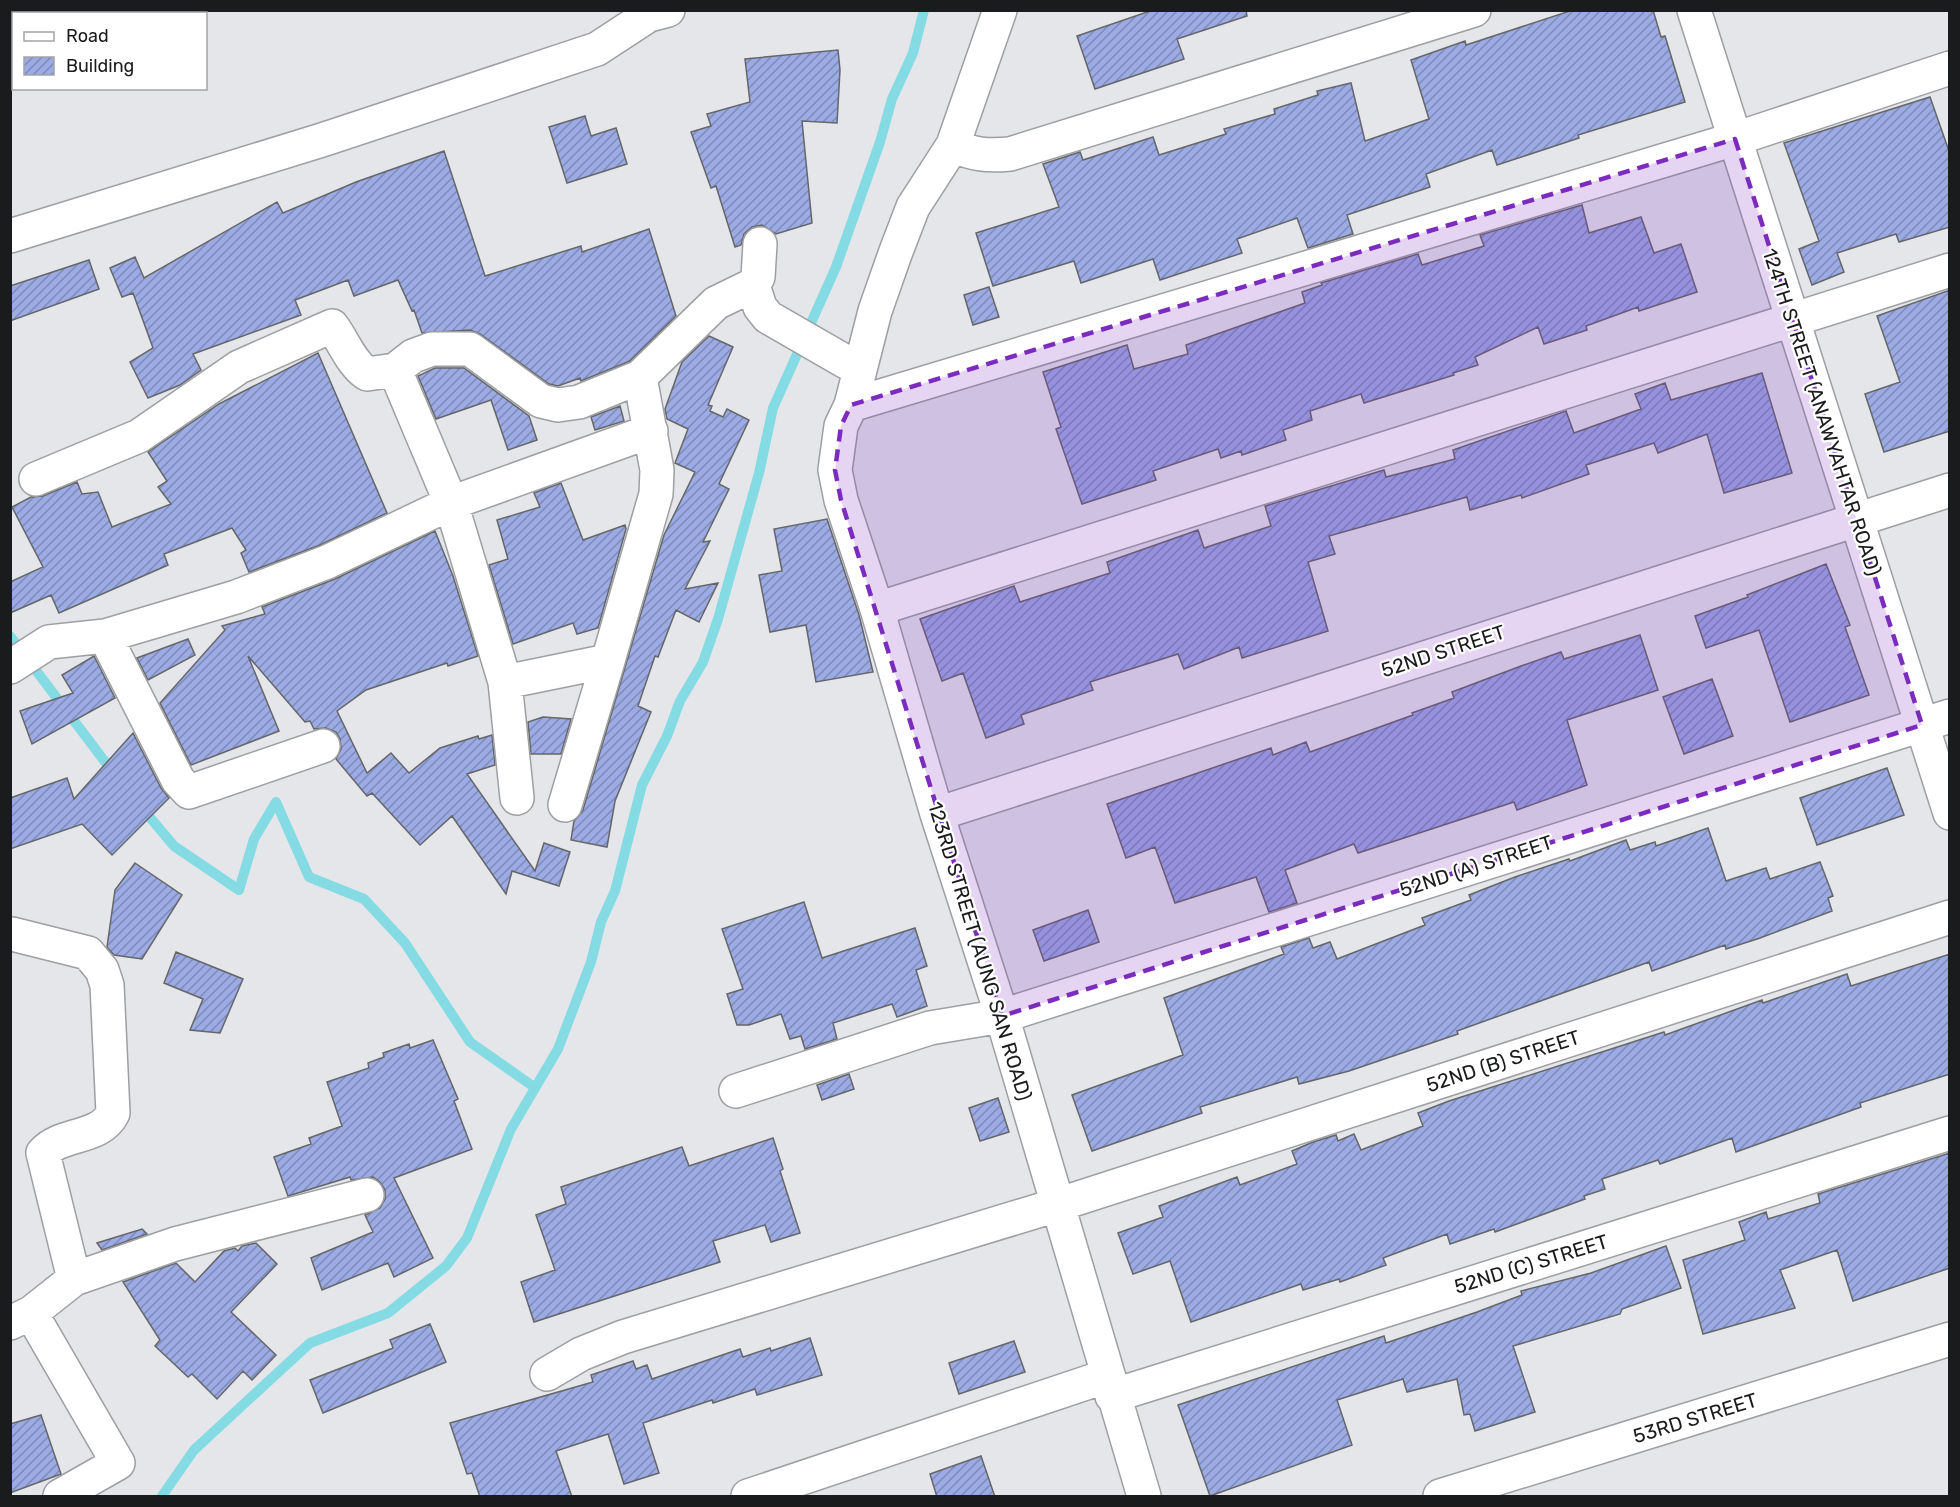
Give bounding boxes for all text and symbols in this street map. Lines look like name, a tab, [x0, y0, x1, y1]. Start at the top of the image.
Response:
legend	[12, 12, 207, 90]
text: Road	[66, 25, 109, 47]
text: Building	[66, 55, 134, 77]
street label: 124TH STREET (ANAWYAHTAR ROAD)	[1758, 245, 1886, 579]
street label: 52ND STREET	[1378, 620, 1508, 682]
street label: 123RD STREET (AUNG SAN ROAD)	[923, 799, 1037, 1103]
street label: 52ND (A) STREET	[1396, 830, 1556, 902]
street label: 52ND (B) STREET	[1423, 1025, 1583, 1097]
street label: 52ND (C) STREET	[1451, 1229, 1611, 1299]
street label: 53RD STREET	[1630, 1388, 1760, 1448]

